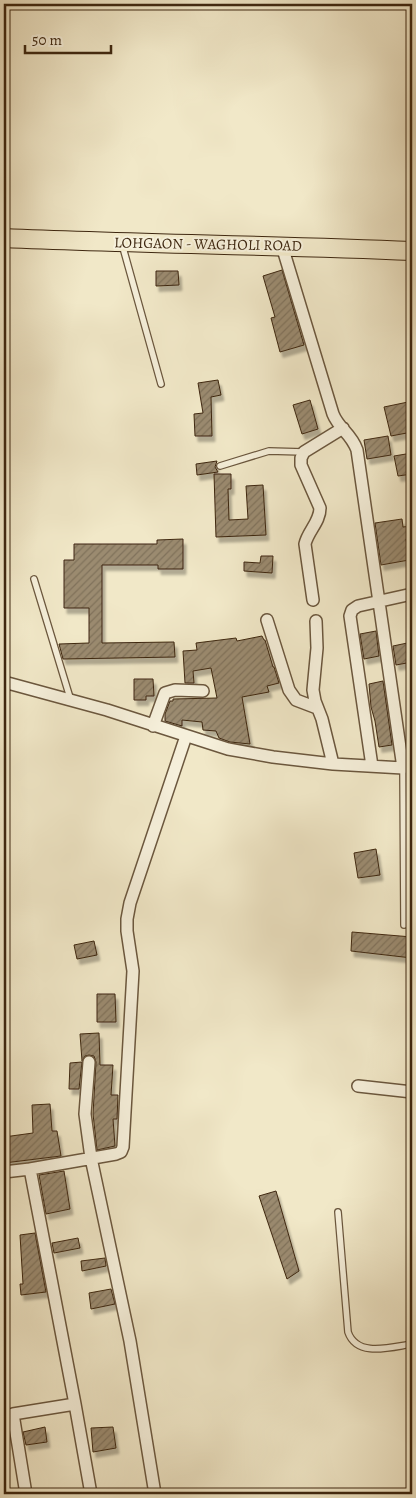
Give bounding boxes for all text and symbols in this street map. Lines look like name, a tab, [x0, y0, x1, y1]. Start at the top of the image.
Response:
scale bar	[25, 22, 111, 54]
text: 50 m	[32, 30, 62, 50]
street label: LOHGAON - WAGHOLI ROAD	[114, 232, 302, 256]

